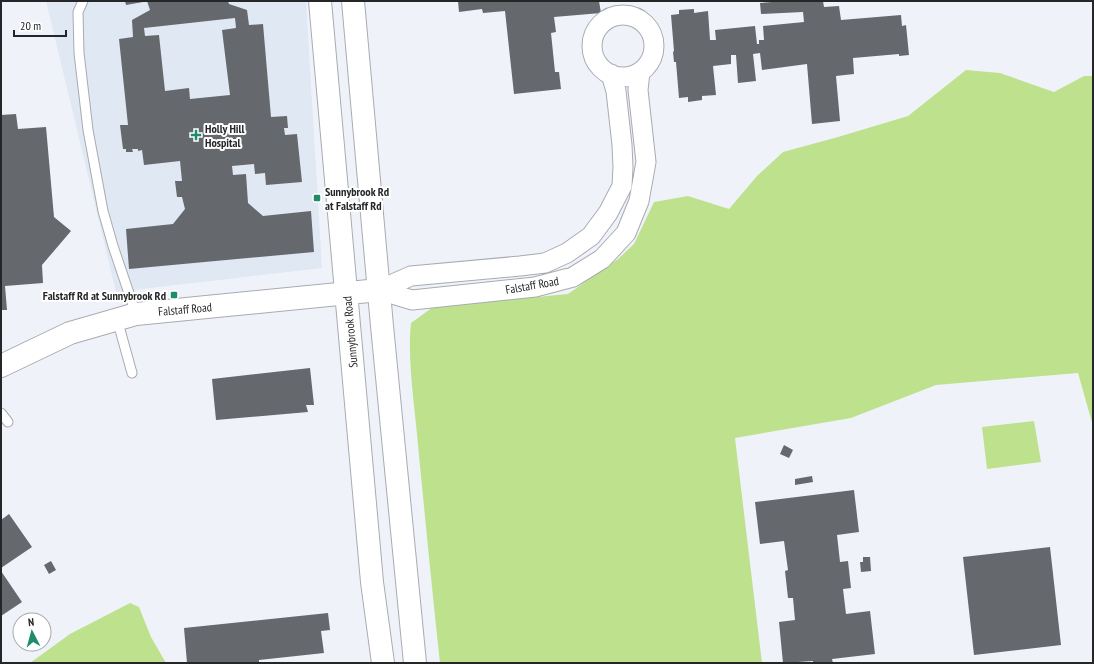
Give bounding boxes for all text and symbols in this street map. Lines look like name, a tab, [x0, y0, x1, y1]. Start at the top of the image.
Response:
scale bar	[14, 12, 66, 38]
text: 20 m	[20, 18, 41, 33]
place label: Holly Hill Hospital	[205, 121, 244, 150]
marker: Holly Hill Hospital	[190, 129, 202, 141]
place label: Sunnybrook Rd at Falstaff Rd	[325, 184, 389, 213]
marker: Sunnybrook Rd at Falstaff Rd	[312, 193, 322, 203]
street label: Falstaff Road	[504, 273, 560, 297]
place label: Falstaff Rd at Sunnybrook Rd	[43, 288, 166, 303]
marker: Falstaff Rd at Sunnybrook Rd	[169, 290, 179, 300]
street label: Sunnybrook Road	[339, 296, 361, 368]
street label: Falstaff Road	[157, 299, 213, 319]
north arrow	[12, 612, 52, 652]
text: N	[27, 615, 35, 629]

